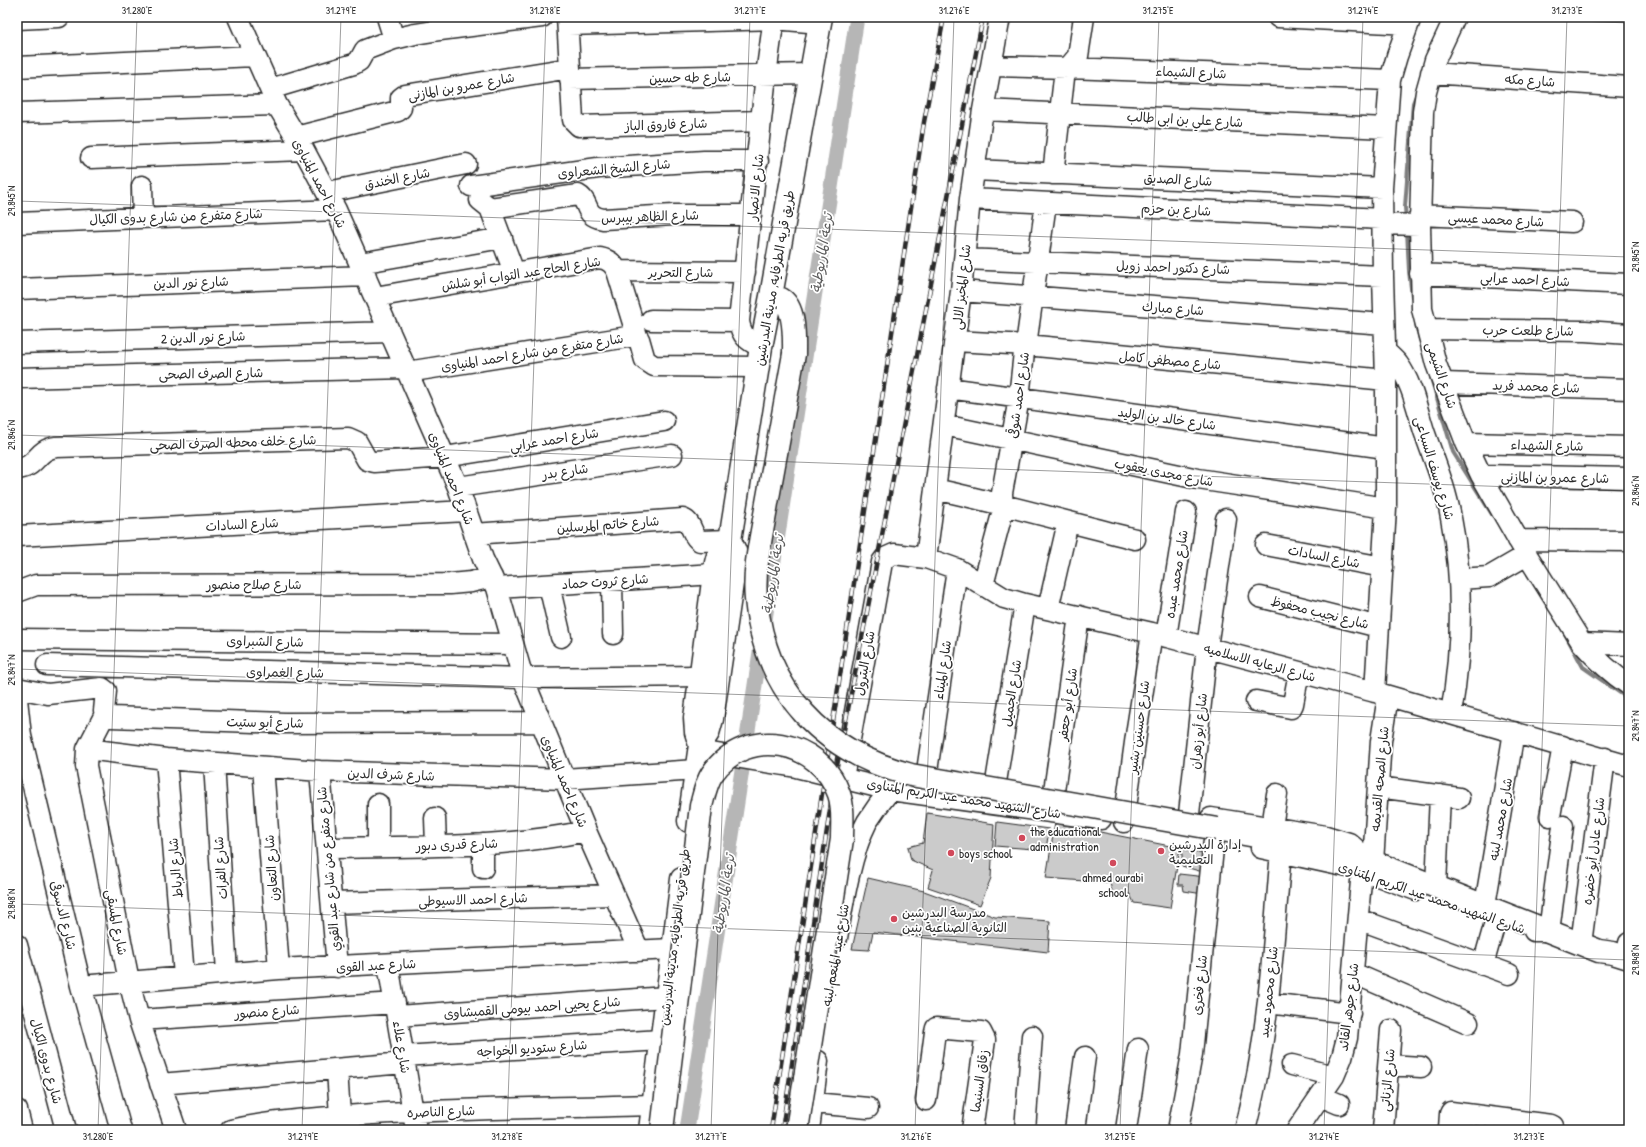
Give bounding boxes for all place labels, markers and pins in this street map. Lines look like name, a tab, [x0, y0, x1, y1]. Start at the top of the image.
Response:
place label: the educational administration	[1030, 822, 1101, 855]
marker: the educational administration	[1017, 833, 1027, 843]
place label: إدارة البدرشين التعليمية	[1169, 835, 1241, 868]
place label: boys school	[959, 844, 1013, 862]
marker: إدارة البدرشين التعليمية	[1156, 846, 1166, 856]
marker: boys school	[946, 848, 956, 858]
marker: ahmed ourabi school	[1108, 858, 1118, 868]
place label: ahmed ourabi school	[1082, 868, 1144, 901]
place label: مدرسة البدرشين الثانوية الصناعية بنين	[902, 903, 1007, 936]
marker: مدرسة البدرشين الثانوية الصناعية بنين	[889, 914, 899, 924]

